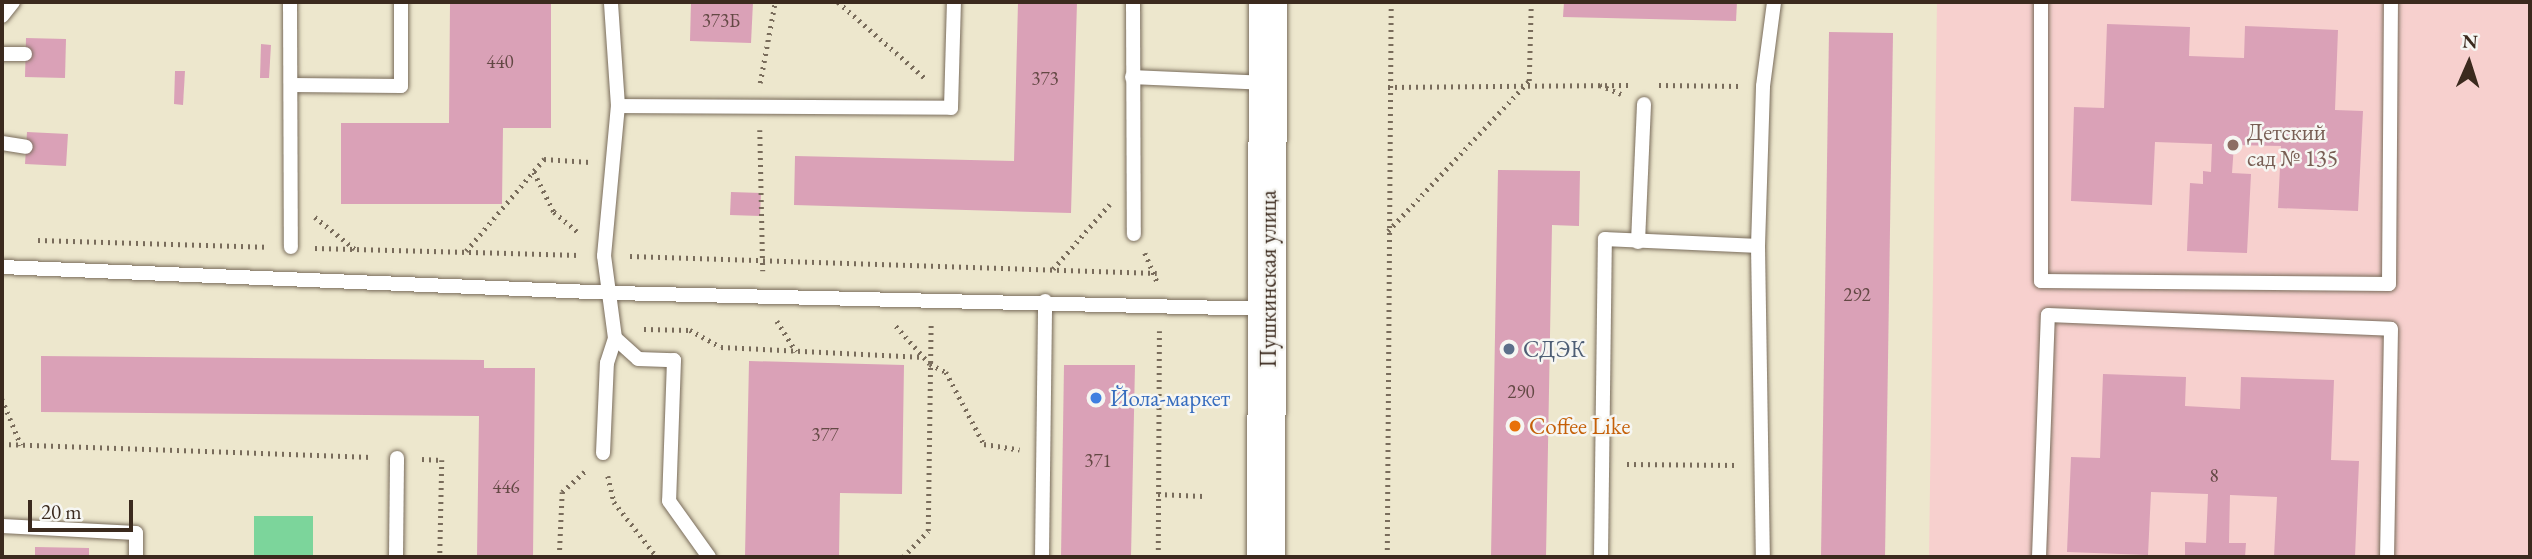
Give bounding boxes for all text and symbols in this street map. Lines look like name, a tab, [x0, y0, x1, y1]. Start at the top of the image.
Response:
house number: 373Б	[702, 10, 740, 32]
north arrow	[2434, 28, 2504, 98]
text: N	[2462, 29, 2478, 54]
house number: 440	[486, 51, 514, 73]
house number: 373	[1031, 68, 1059, 90]
place label: Детский сад № 135	[2247, 118, 2338, 172]
marker: Детский сад № 135	[2225, 137, 2241, 153]
street label: Пушкинская улица	[1254, 190, 1282, 368]
house number: 292	[1843, 284, 1871, 306]
place label: СДЭК	[1523, 335, 1586, 363]
marker: СДЭК	[1501, 341, 1517, 357]
house number: 290	[1507, 381, 1535, 403]
place label: Йола-маркет	[1110, 384, 1230, 412]
marker: Йола-маркет	[1088, 390, 1104, 406]
place label: Coffee Like	[1529, 412, 1630, 440]
marker: Coffee Like	[1507, 418, 1523, 434]
house number: 377	[811, 424, 839, 446]
house number: 371	[1084, 450, 1112, 472]
house number: 8	[2209, 465, 2219, 487]
house number: 446	[492, 476, 520, 498]
scale bar	[32, 486, 136, 530]
text: 20 m	[41, 498, 82, 525]

